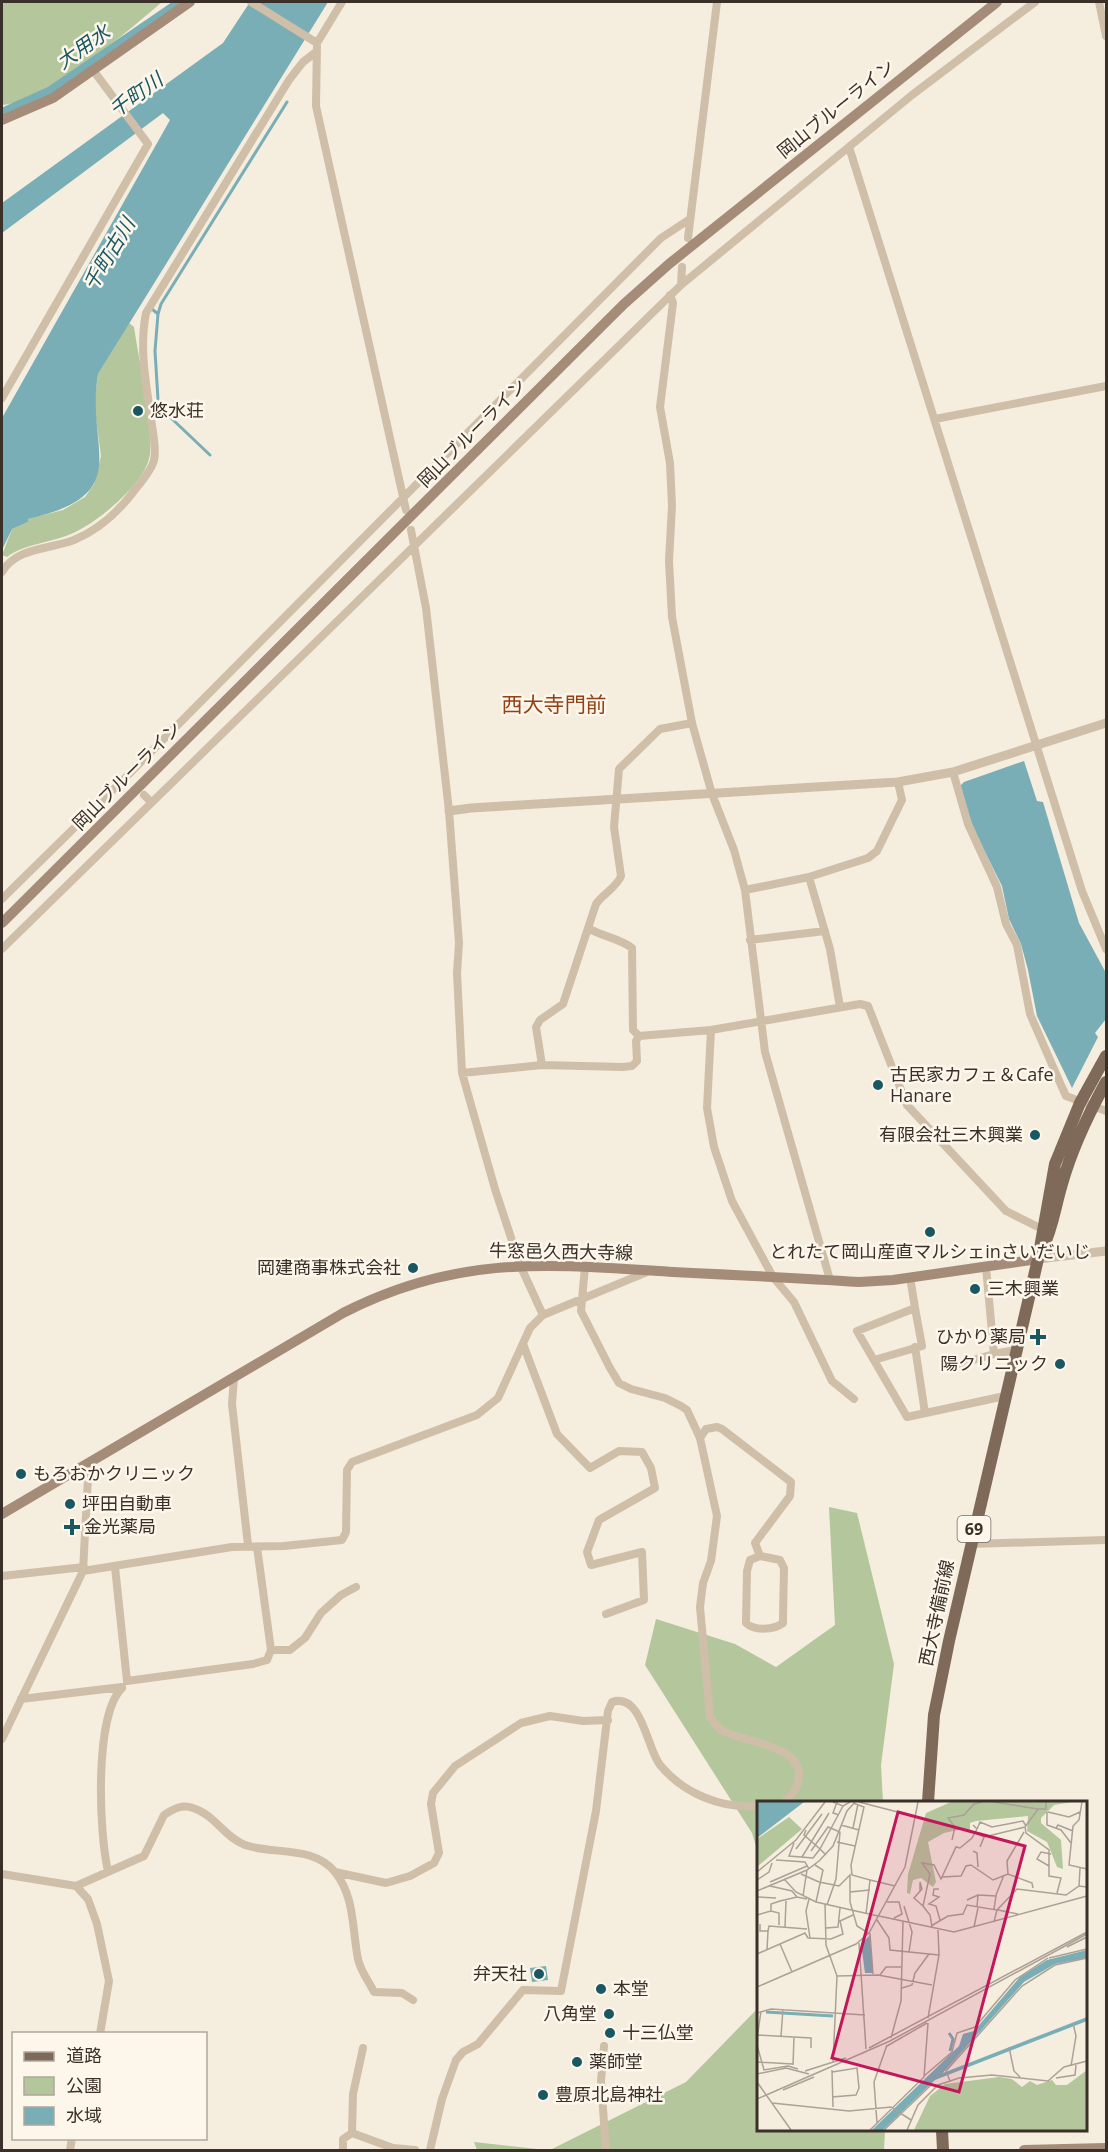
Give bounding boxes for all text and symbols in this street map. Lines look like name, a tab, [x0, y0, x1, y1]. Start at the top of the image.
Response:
water label: 大用水	[50, 17, 117, 75]
street label: 岡山ブルーライン	[772, 54, 899, 163]
water label: 千町川	[104, 65, 170, 123]
water label: 千町古川	[76, 211, 142, 295]
street label: 岡山ブルーライン	[412, 373, 531, 492]
place label: 悠水荘	[150, 398, 204, 422]
marker: 悠水荘	[131, 404, 145, 418]
district label: 西大寺門前	[502, 690, 607, 718]
street label: 岡山ブルーライン	[67, 716, 186, 835]
place label: 古民家カフェ＆Cafe Hanare	[890, 1062, 1054, 1107]
marker: 古民家カフェ＆Cafe Hanare	[871, 1078, 885, 1092]
place label: 有限会社三木興業	[879, 1122, 1023, 1146]
marker: 有限会社三木興業	[1028, 1128, 1042, 1142]
marker: とれたて岡山産直マルシェinさいだいじ	[923, 1225, 937, 1239]
street label: 牛窓邑久西大寺線	[489, 1238, 633, 1264]
place label: とれたて岡山産直マルシェinさいだいじ	[769, 1239, 1091, 1263]
place label: 岡建商事株式会社	[257, 1255, 401, 1279]
marker: 岡建商事株式会社	[406, 1261, 420, 1275]
place label: 三木興業	[987, 1276, 1059, 1300]
marker: 三木興業	[968, 1282, 982, 1296]
place label: ひかり薬局	[936, 1324, 1026, 1348]
marker: ひかり薬局	[1031, 1330, 1045, 1344]
place label: 陽クリニック	[940, 1351, 1048, 1375]
marker: 陽クリニック	[1053, 1357, 1067, 1371]
place label: もろおかクリニック	[33, 1461, 195, 1485]
marker: もろおかクリニック	[14, 1467, 28, 1481]
place label: 坪田自動車	[82, 1491, 172, 1515]
marker: 坪田自動車	[63, 1497, 77, 1511]
place label: 金光薬局	[84, 1514, 156, 1538]
road number: 69	[958, 1516, 990, 1542]
marker: 金光薬局	[65, 1520, 79, 1534]
street label: 西大寺備前線	[913, 1557, 959, 1668]
inset map	[757, 1801, 1087, 2131]
place label: 弁天社	[473, 1961, 527, 1985]
marker: 弁天社	[532, 1967, 546, 1981]
place label: 本堂	[613, 1976, 649, 2000]
marker: 本堂	[594, 1982, 608, 1996]
place label: 八角堂	[543, 2001, 597, 2025]
marker: 八角堂	[602, 2007, 616, 2021]
place label: 十三仏堂	[622, 2020, 694, 2044]
marker: 十三仏堂	[603, 2026, 617, 2040]
legend	[12, 2032, 207, 2140]
text: 道路	[66, 2043, 102, 2067]
place label: 薬師堂	[589, 2049, 643, 2073]
marker: 薬師堂	[570, 2055, 584, 2069]
text: 公園	[66, 2073, 102, 2097]
place label: 豊原北島神社	[555, 2082, 663, 2106]
marker: 豊原北島神社	[536, 2088, 550, 2102]
text: 水域	[66, 2103, 102, 2127]

